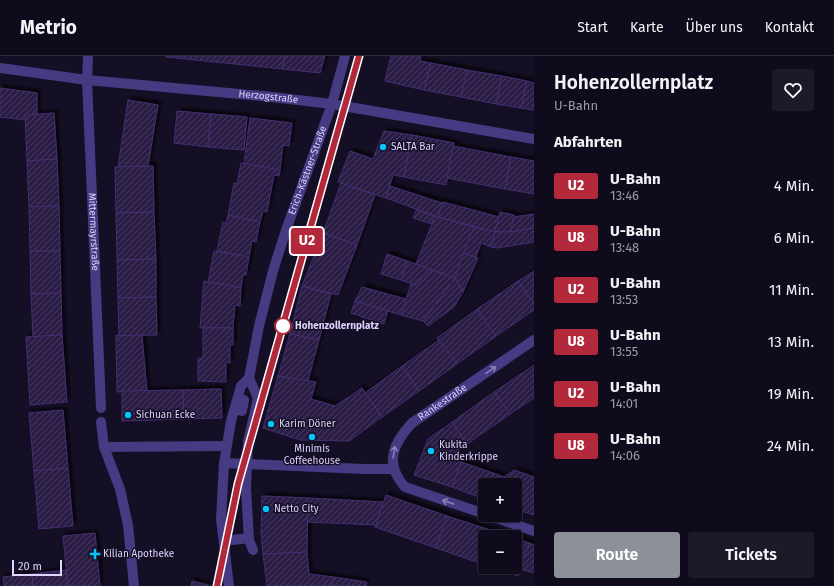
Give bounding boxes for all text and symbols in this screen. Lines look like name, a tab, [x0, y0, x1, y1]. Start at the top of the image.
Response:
text: Metrio	[20, 16, 77, 39]
text: Start	[577, 19, 608, 36]
text: Karte	[630, 19, 664, 36]
text: Über uns	[686, 19, 743, 36]
text: Kontakt	[765, 19, 814, 36]
button: heart	[772, 69, 814, 111]
text: Hohenzollernplatz	[554, 71, 713, 94]
street label: Herzogstraße	[238, 88, 299, 106]
text: U-Bahn	[554, 98, 598, 113]
street label: Erich-Kästner-Straße	[286, 124, 330, 217]
text: Abfahrten	[554, 133, 622, 151]
place label: SALTA Bar	[391, 141, 435, 153]
marker: SALTA Bar	[378, 142, 388, 152]
text: U-Bahn	[610, 170, 661, 188]
text: U2	[568, 177, 584, 194]
text: 4 Min.	[774, 177, 814, 195]
text: 13:46	[610, 188, 639, 203]
street label: Mittermayrstraße	[86, 193, 101, 271]
text: U-Bahn	[610, 222, 661, 240]
line badge: U2	[289, 228, 325, 254]
text: U8	[567, 229, 585, 246]
text: 6 Min.	[774, 229, 814, 247]
text: U2	[299, 232, 315, 249]
text: 13:48	[610, 240, 639, 255]
text: U-Bahn	[610, 274, 661, 292]
text: U2	[568, 281, 584, 298]
text: 11 Min.	[769, 281, 814, 299]
text: 13:53	[610, 292, 638, 307]
marker: Hohenzollernplatz	[274, 317, 292, 335]
place label: Hohenzollernplatz	[295, 320, 379, 332]
text: U-Bahn	[610, 326, 661, 344]
text: U8	[567, 333, 585, 350]
text: 13 Min.	[768, 333, 814, 351]
text: 13:55	[610, 344, 638, 359]
one-way arrow	[485, 366, 496, 374]
text: U-Bahn	[610, 378, 661, 396]
street label: Rankestraße	[416, 381, 469, 423]
text: U2	[568, 385, 584, 402]
text: 19 Min.	[767, 385, 814, 403]
text: 14:01	[610, 396, 638, 411]
place label: Sichuan Ecke	[136, 409, 195, 421]
marker: Sichuan Ecke	[123, 410, 133, 420]
place label: Karim Döner	[279, 418, 336, 430]
marker: Karim Döner	[266, 419, 276, 429]
text: U-Bahn	[610, 430, 661, 448]
marker: Minimis Coffeehouse	[307, 432, 317, 442]
text: U8	[567, 437, 585, 454]
text: 24 Min.	[767, 437, 814, 455]
place label: Kukita Kinderkrippe	[439, 439, 498, 463]
place label: Minimis Coffeehouse	[284, 443, 340, 467]
one-way arrow	[390, 446, 398, 459]
marker: Kukita Kinderkrippe	[426, 446, 436, 456]
text: 14:06	[610, 448, 640, 463]
map controls	[478, 478, 522, 574]
button: +	[478, 478, 522, 522]
one-way arrow	[442, 497, 454, 505]
place label: Netto City	[274, 503, 319, 515]
marker: Netto City	[261, 504, 271, 514]
button: −	[478, 530, 522, 574]
button: Route	[554, 532, 680, 578]
button: Tickets	[688, 532, 814, 578]
place label: Kilian Apotheke	[103, 548, 174, 560]
marker: Kilian Apotheke	[90, 549, 100, 559]
scale bar	[12, 558, 62, 577]
text: 20 m	[18, 560, 42, 573]

